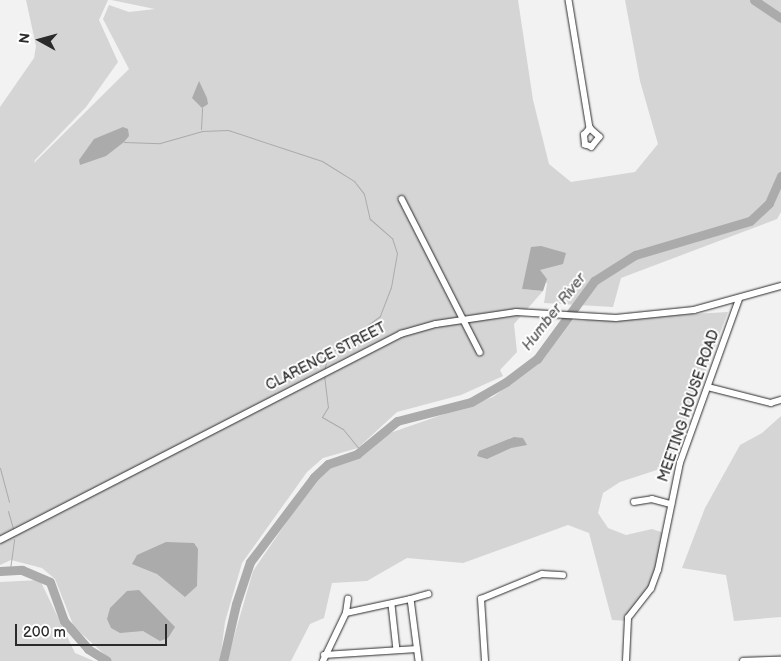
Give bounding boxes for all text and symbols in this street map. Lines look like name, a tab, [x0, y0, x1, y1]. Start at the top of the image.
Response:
north arrow	[15, 15, 65, 65]
text: N	[16, 32, 34, 44]
water label: Humber River	[518, 270, 590, 354]
street label: CLARENCE STREET	[263, 319, 389, 395]
street label: MEETING HOUSE ROAD	[655, 328, 723, 484]
scale bar	[18, 614, 170, 646]
text: 200 m	[23, 623, 66, 642]

